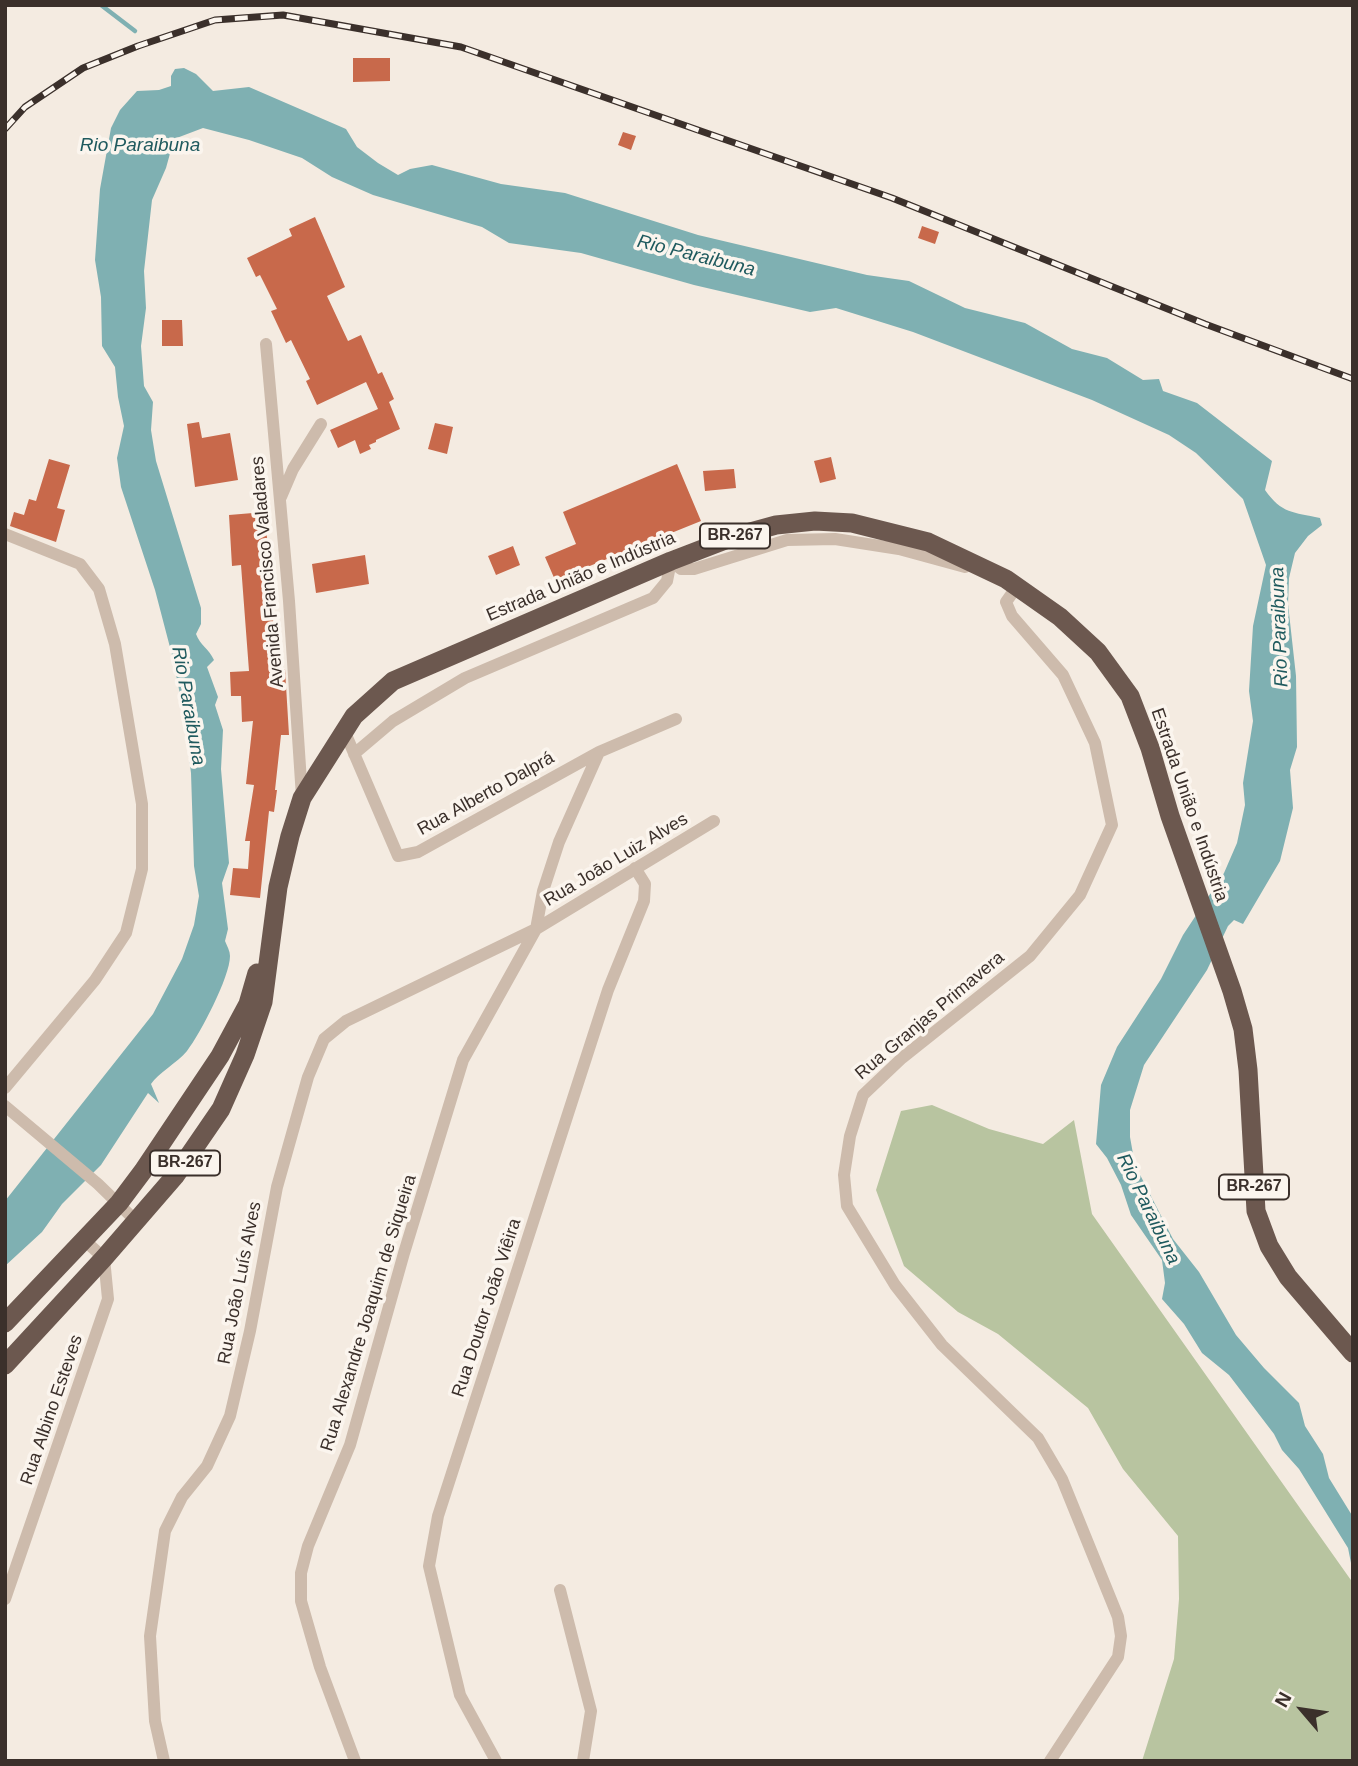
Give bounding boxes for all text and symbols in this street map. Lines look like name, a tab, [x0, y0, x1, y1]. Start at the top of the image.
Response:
water label: Rio Paraibuna	[80, 135, 200, 157]
water label: Rio Paraibuna	[635, 230, 757, 282]
street label: Avenida Francisco Valadares	[247, 455, 289, 689]
road number: BR-267	[700, 524, 770, 548]
street label: Estrada União e Indústria	[483, 527, 679, 627]
water label: Rio Paraibuna	[1267, 566, 1293, 688]
water label: Rio Paraibuna	[166, 645, 210, 767]
street label: Estrada União e Indústria	[1146, 705, 1232, 905]
street label: Rua Alberto Dalprá	[414, 747, 558, 841]
street label: Rua Joāo Luiz Alves	[540, 808, 692, 912]
street label: Rua Granjas Primavera	[851, 947, 1009, 1085]
road number: BR-267	[150, 1150, 220, 1176]
water label: Rio Paraibuna	[1111, 1150, 1185, 1268]
street label: Rua Alexandre Joaquim de Siqueira	[317, 1172, 421, 1454]
road number: BR-267	[1219, 1175, 1289, 1200]
street label: Rua João Luís Alves	[214, 1200, 266, 1366]
street label: Rua Doutor João Viêira	[448, 1216, 526, 1400]
street label: Rua Albino Esteves	[16, 1332, 88, 1488]
north arrow	[1267, 1675, 1337, 1745]
text: N	[1271, 1688, 1296, 1711]

